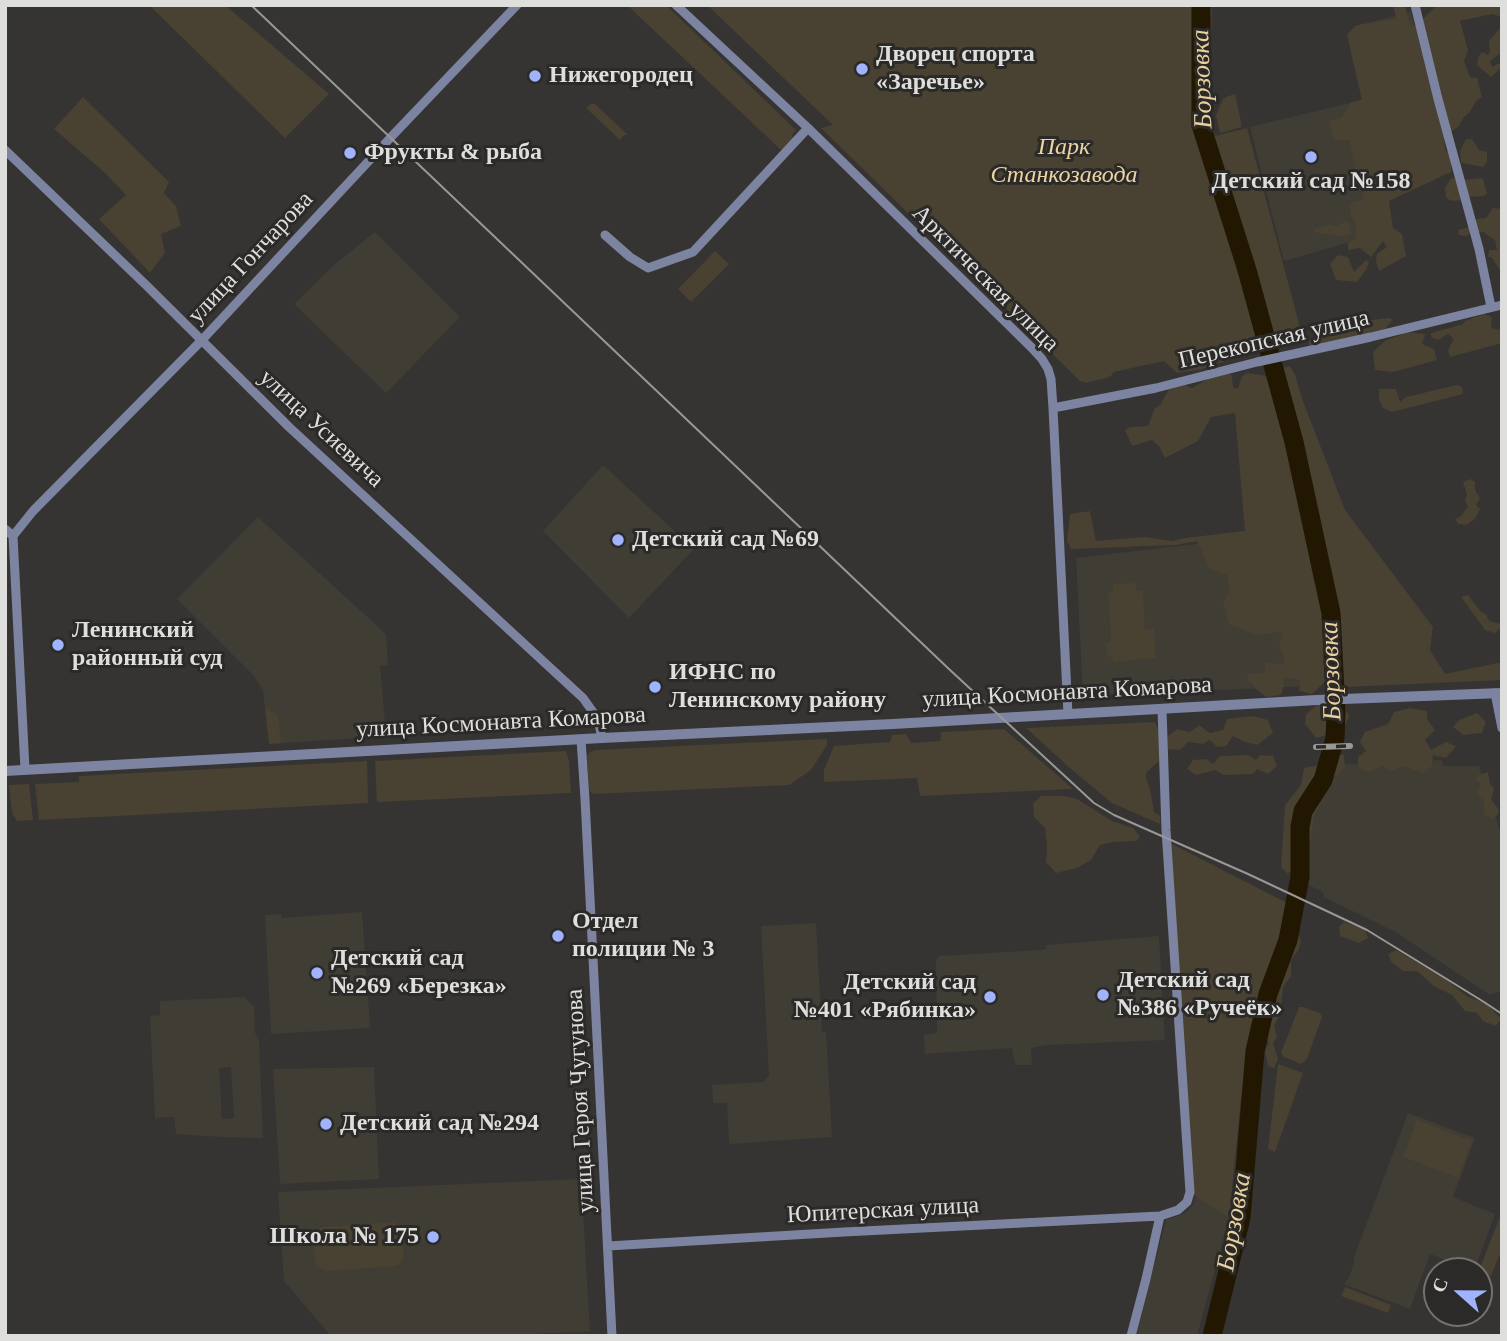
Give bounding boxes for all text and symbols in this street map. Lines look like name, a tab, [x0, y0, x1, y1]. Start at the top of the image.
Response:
water label: Борзовка	[1186, 29, 1220, 129]
place label: Дворец спорта «Заречье»	[876, 41, 1035, 97]
marker: Дворец спорта «Заречье»	[854, 61, 870, 77]
place label: Нижегородец	[549, 62, 693, 90]
marker: Нижегородец	[527, 68, 543, 84]
park label: Парк Станкозавода	[990, 134, 1138, 190]
place label: Фрукты & рыба	[364, 139, 542, 167]
marker: Фрукты & рыба	[342, 145, 358, 161]
marker: Детский сад №158	[1303, 149, 1319, 165]
place label: Детский сад №158	[1212, 168, 1410, 196]
street label: улица Гончарова	[182, 186, 320, 330]
street label: Арктическая улица	[905, 199, 1065, 359]
street label: Перекопская улица	[1176, 304, 1372, 376]
street label: улица Усиевича	[253, 364, 389, 494]
place label: Детский сад №69	[632, 526, 819, 554]
marker: Детский сад №69	[610, 532, 626, 548]
place label: Ленинский районный суд	[72, 617, 222, 673]
water label: Борзовка	[1315, 621, 1349, 721]
marker: Ленинский районный суд	[50, 637, 66, 653]
place label: ИФНС по Ленинскому району	[669, 659, 886, 715]
street label: улица Космонавта Комарова	[922, 671, 1212, 715]
marker: ИФНС по Ленинскому району	[647, 679, 663, 695]
street label: улица Космонавта Комарова	[356, 701, 646, 745]
place label: Отдел полиции № 3	[572, 908, 714, 964]
marker: Отдел полиции № 3	[550, 928, 566, 944]
place label: Детский сад №269 «Березка»	[331, 945, 507, 1001]
marker: Детский сад №269 «Березка»	[309, 965, 325, 981]
place label: Детский сад №386 «Ручеёк»	[1117, 967, 1282, 1023]
place label: Детский сад №401 «Рябинка»	[794, 969, 976, 1025]
marker: Детский сад №386 «Ручеёк»	[1095, 987, 1111, 1003]
street label: улица Героя Чугунова	[561, 988, 601, 1214]
marker: Детский сад №401 «Рябинка»	[982, 989, 998, 1005]
place label: Детский сад №294	[340, 1110, 539, 1138]
marker: Детский сад №294	[318, 1116, 334, 1132]
water label: Борзовка	[1211, 1170, 1259, 1274]
street label: Юпитерская улица	[786, 1192, 980, 1230]
place label: Школа № 175	[270, 1223, 419, 1251]
marker: Школа № 175	[425, 1229, 441, 1245]
north arrow	[1423, 1257, 1493, 1327]
text: С	[1428, 1275, 1452, 1295]

